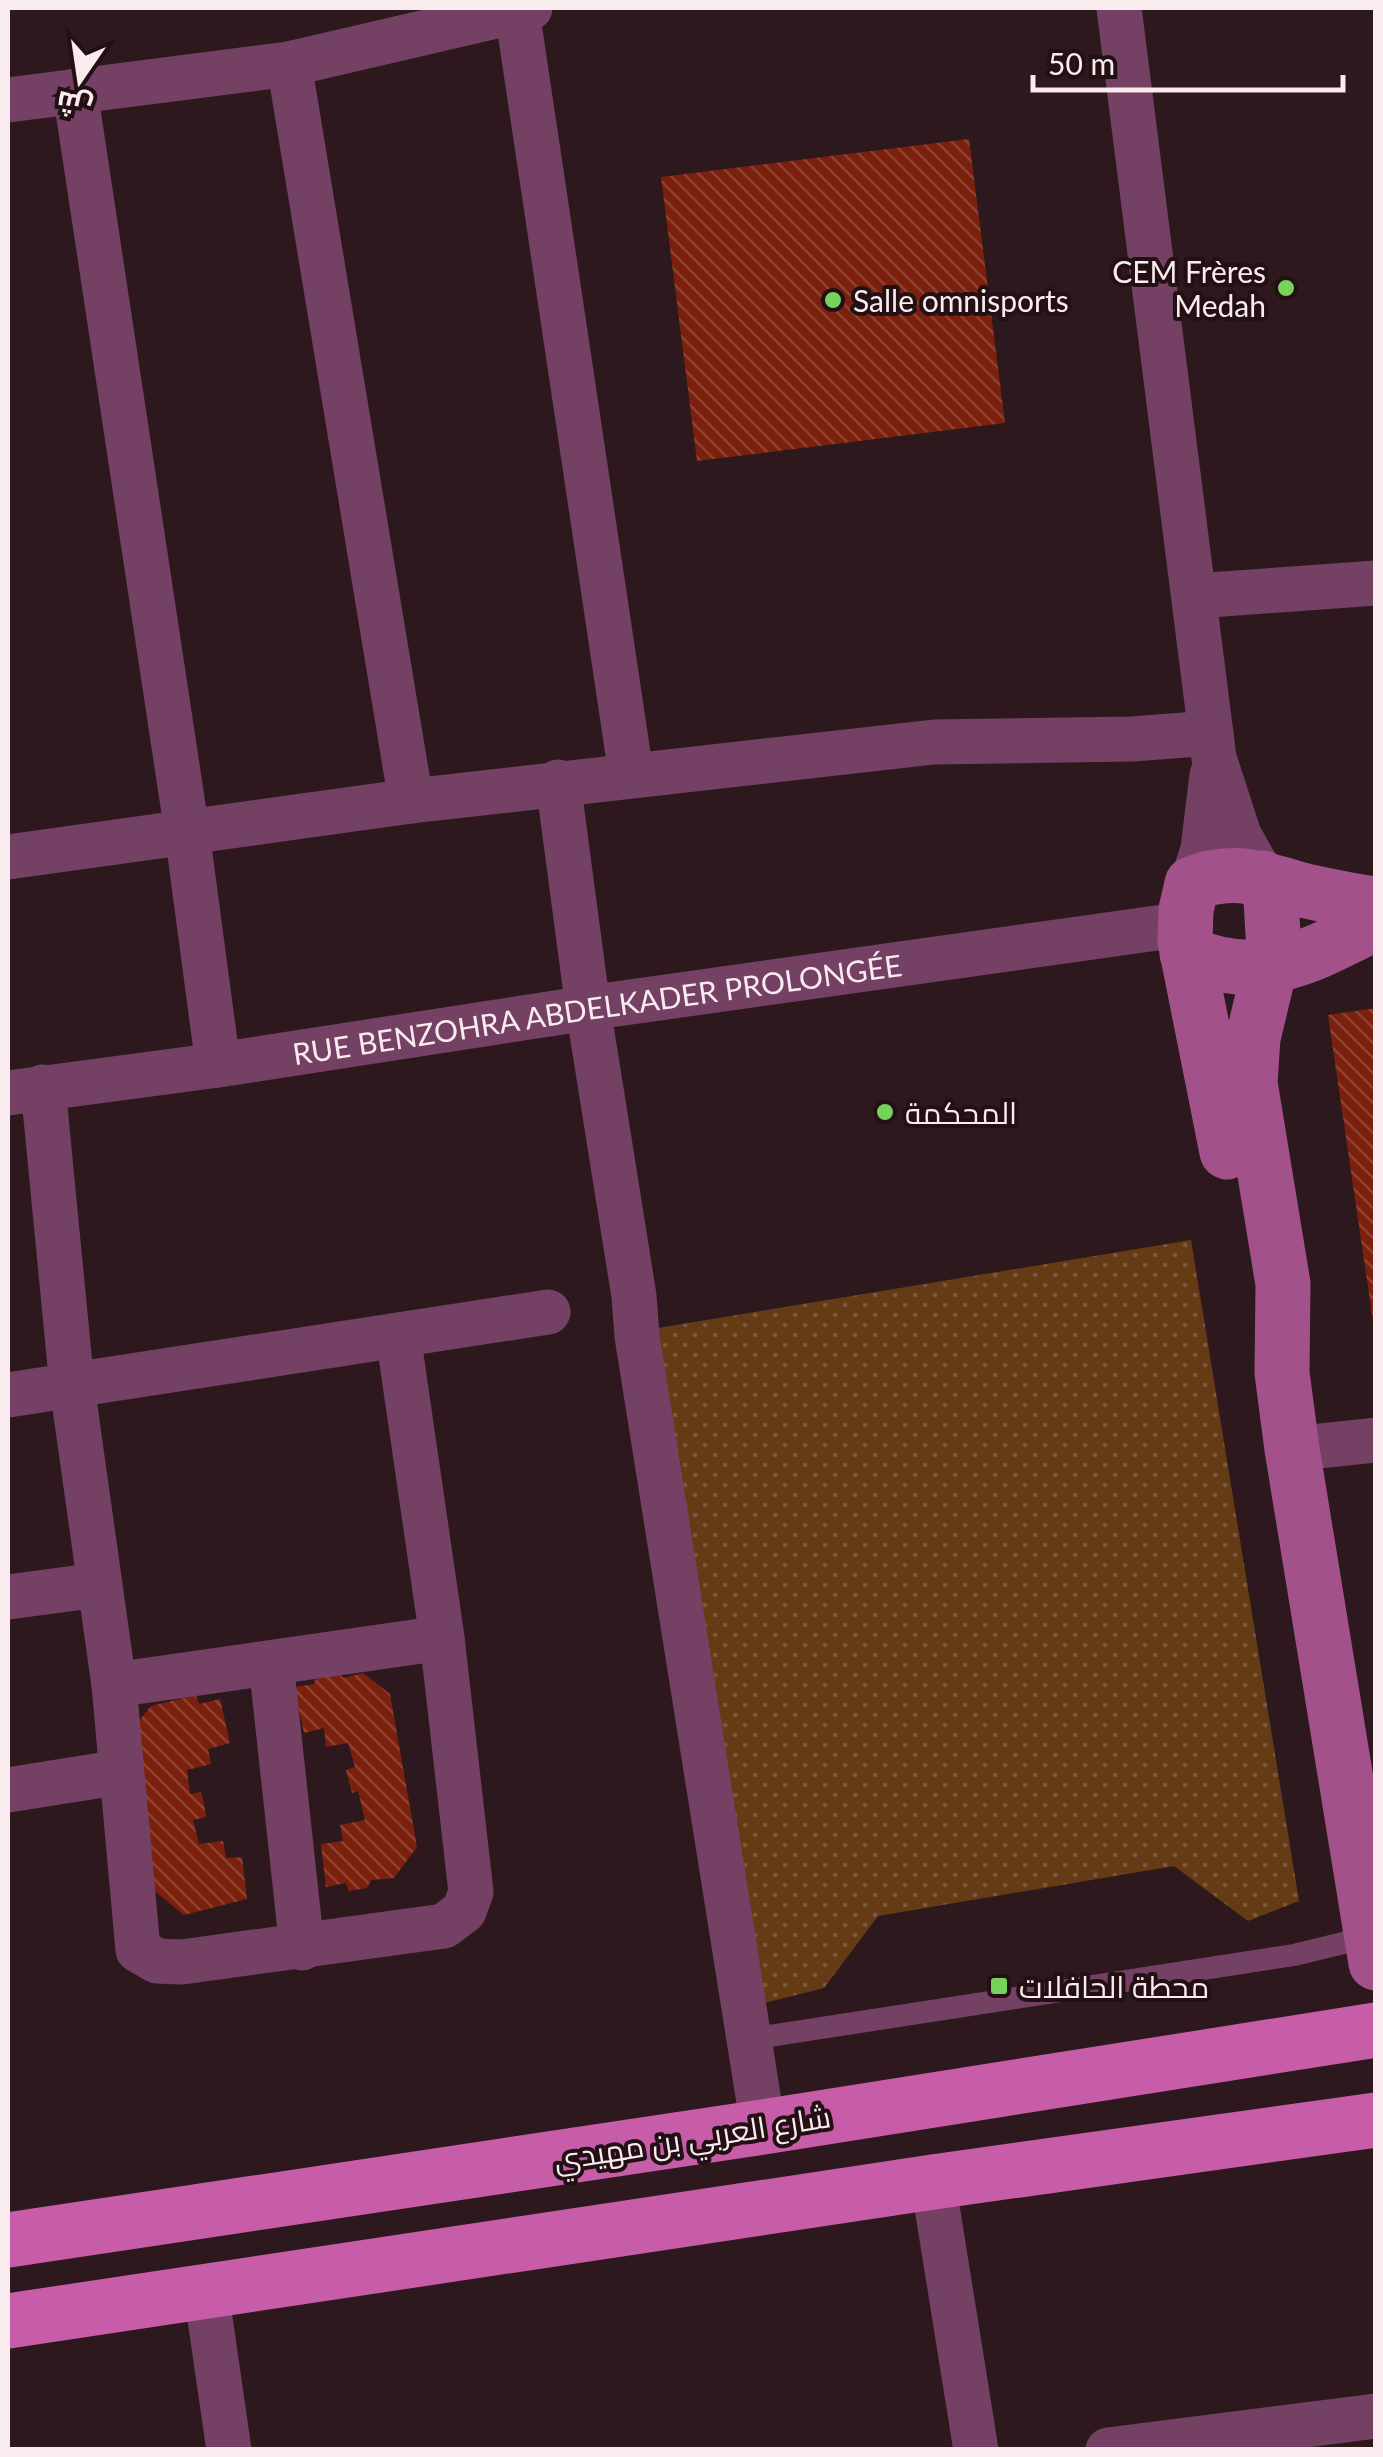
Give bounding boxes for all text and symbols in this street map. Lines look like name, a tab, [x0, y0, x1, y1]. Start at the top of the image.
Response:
north arrow	[30, 30, 130, 130]
scale bar	[1033, 30, 1343, 92]
text: 50 m	[1048, 45, 1115, 81]
text: ش	[53, 84, 96, 126]
place label: CEM Frères Medah	[1112, 253, 1266, 323]
marker: CEM Frères Medah	[1275, 277, 1297, 299]
place label: Salle omnisports	[853, 282, 1069, 318]
marker: Salle omnisports	[822, 289, 844, 311]
street label: RUE BENZOHRA ABDELKADER PROLONGÉE	[290, 946, 904, 1071]
place label: المحكمة	[905, 1094, 1017, 1130]
marker: المحكمة	[874, 1101, 896, 1123]
place label: محطة الحافلات	[1019, 1968, 1209, 2004]
marker: محطة الحافلات	[988, 1975, 1010, 1997]
street label: شارع العربي بن مهيدي	[551, 2097, 834, 2184]

